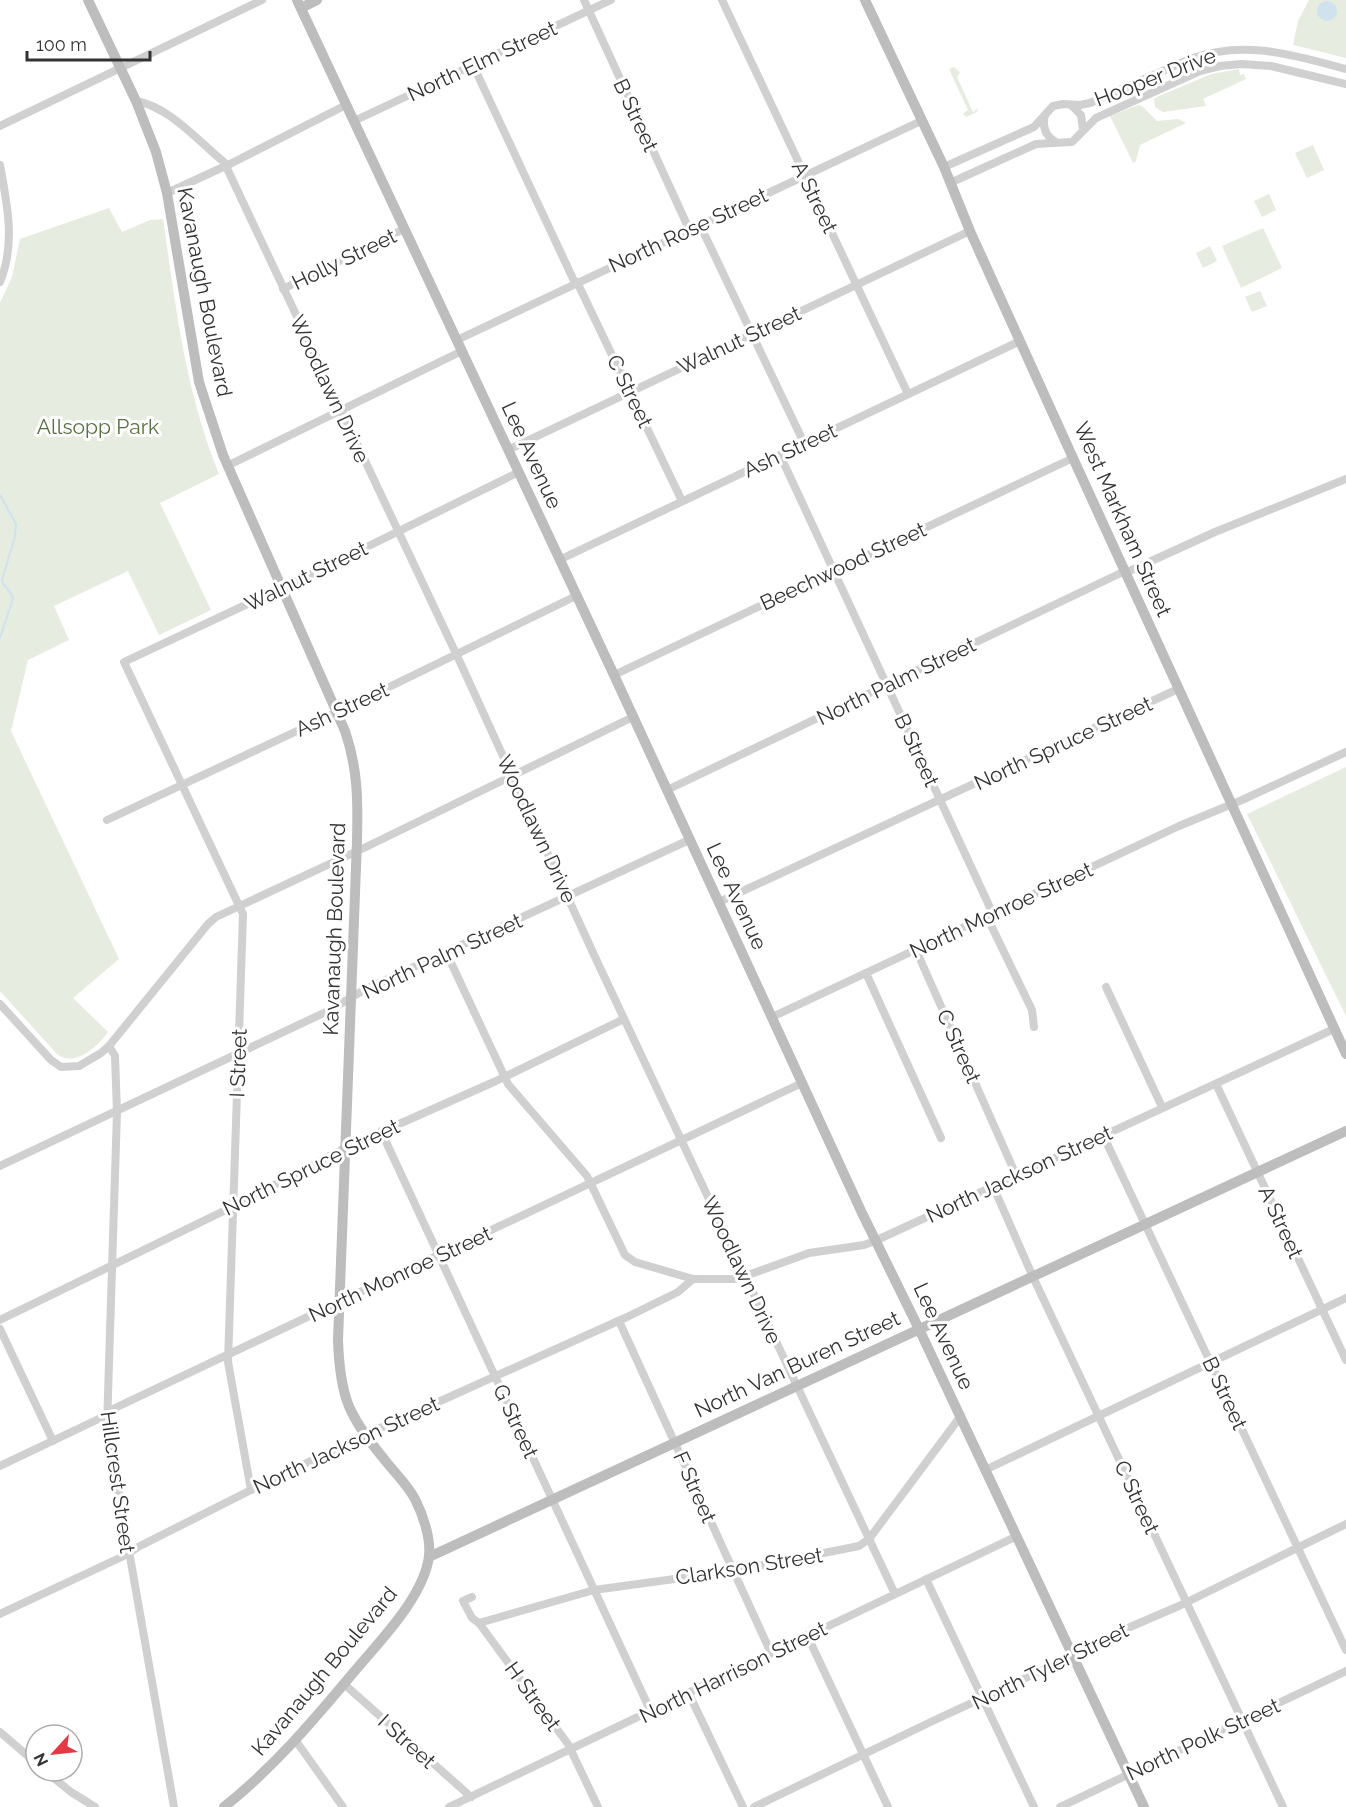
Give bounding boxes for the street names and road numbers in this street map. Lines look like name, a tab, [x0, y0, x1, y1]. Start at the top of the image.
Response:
street label: North Elm Street	[403, 15, 561, 107]
street label: Hooper Drive	[1091, 42, 1219, 112]
street label: B Street	[608, 75, 664, 155]
street label: A Street	[787, 157, 843, 237]
street label: North Rose Street	[605, 182, 771, 278]
street label: Kavanaugh Boulevard	[172, 185, 238, 399]
street label: Holly Street	[288, 223, 400, 295]
street label: Walnut Street	[673, 300, 805, 380]
street label: Woodlawn Drive	[285, 311, 375, 467]
street label: C Street	[602, 350, 658, 432]
street label: Lee Avenue	[496, 398, 568, 512]
street label: Ash Street	[739, 418, 841, 482]
street label: West Markham Street	[1069, 418, 1177, 620]
street label: Beechwood Street	[756, 517, 930, 615]
street label: Walnut Street	[241, 536, 371, 616]
street label: North Palm Street	[813, 632, 979, 730]
street label: Ash Street	[291, 677, 393, 741]
street label: North Spruce Street	[970, 691, 1156, 795]
street label: B Street	[889, 710, 945, 790]
street label: Woodlawn Drive	[492, 751, 582, 907]
street label: Kavanaugh Boulevard	[318, 822, 350, 1036]
street label: Lee Avenue	[701, 839, 773, 953]
street label: North Monroe Street	[906, 857, 1096, 963]
street label: North Palm Street	[358, 908, 526, 1004]
street label: C Street	[932, 1005, 986, 1087]
street label: I Street	[224, 1028, 252, 1098]
street label: North Spruce Street	[219, 1113, 403, 1221]
street label: North Jackson Street	[922, 1120, 1116, 1228]
street label: A Street	[1253, 1182, 1309, 1262]
street label: Woodlawn Drive	[697, 1192, 787, 1348]
street label: North Monroe Street	[305, 1221, 495, 1327]
street label: Lee Avenue	[908, 1279, 980, 1393]
street label: North Van Buren Street	[690, 1305, 904, 1423]
street label: B Street	[1197, 1353, 1253, 1433]
street label: G Street	[488, 1380, 544, 1462]
street label: North Jackson Street	[249, 1391, 443, 1499]
street label: Hillcrest Street	[96, 1409, 140, 1555]
street label: F Street	[668, 1447, 722, 1527]
street label: C Street	[1109, 1456, 1165, 1538]
street label: Clarkson Street	[674, 1542, 824, 1590]
street label: Kavanaugh Boulevard	[246, 1581, 402, 1761]
street label: North Harrison Street	[635, 1616, 831, 1728]
street label: North Tyler Street	[968, 1617, 1132, 1715]
street label: H Street	[500, 1657, 566, 1735]
street label: North Polk Street	[1122, 1693, 1284, 1785]
street label: I Street	[373, 1709, 441, 1773]

